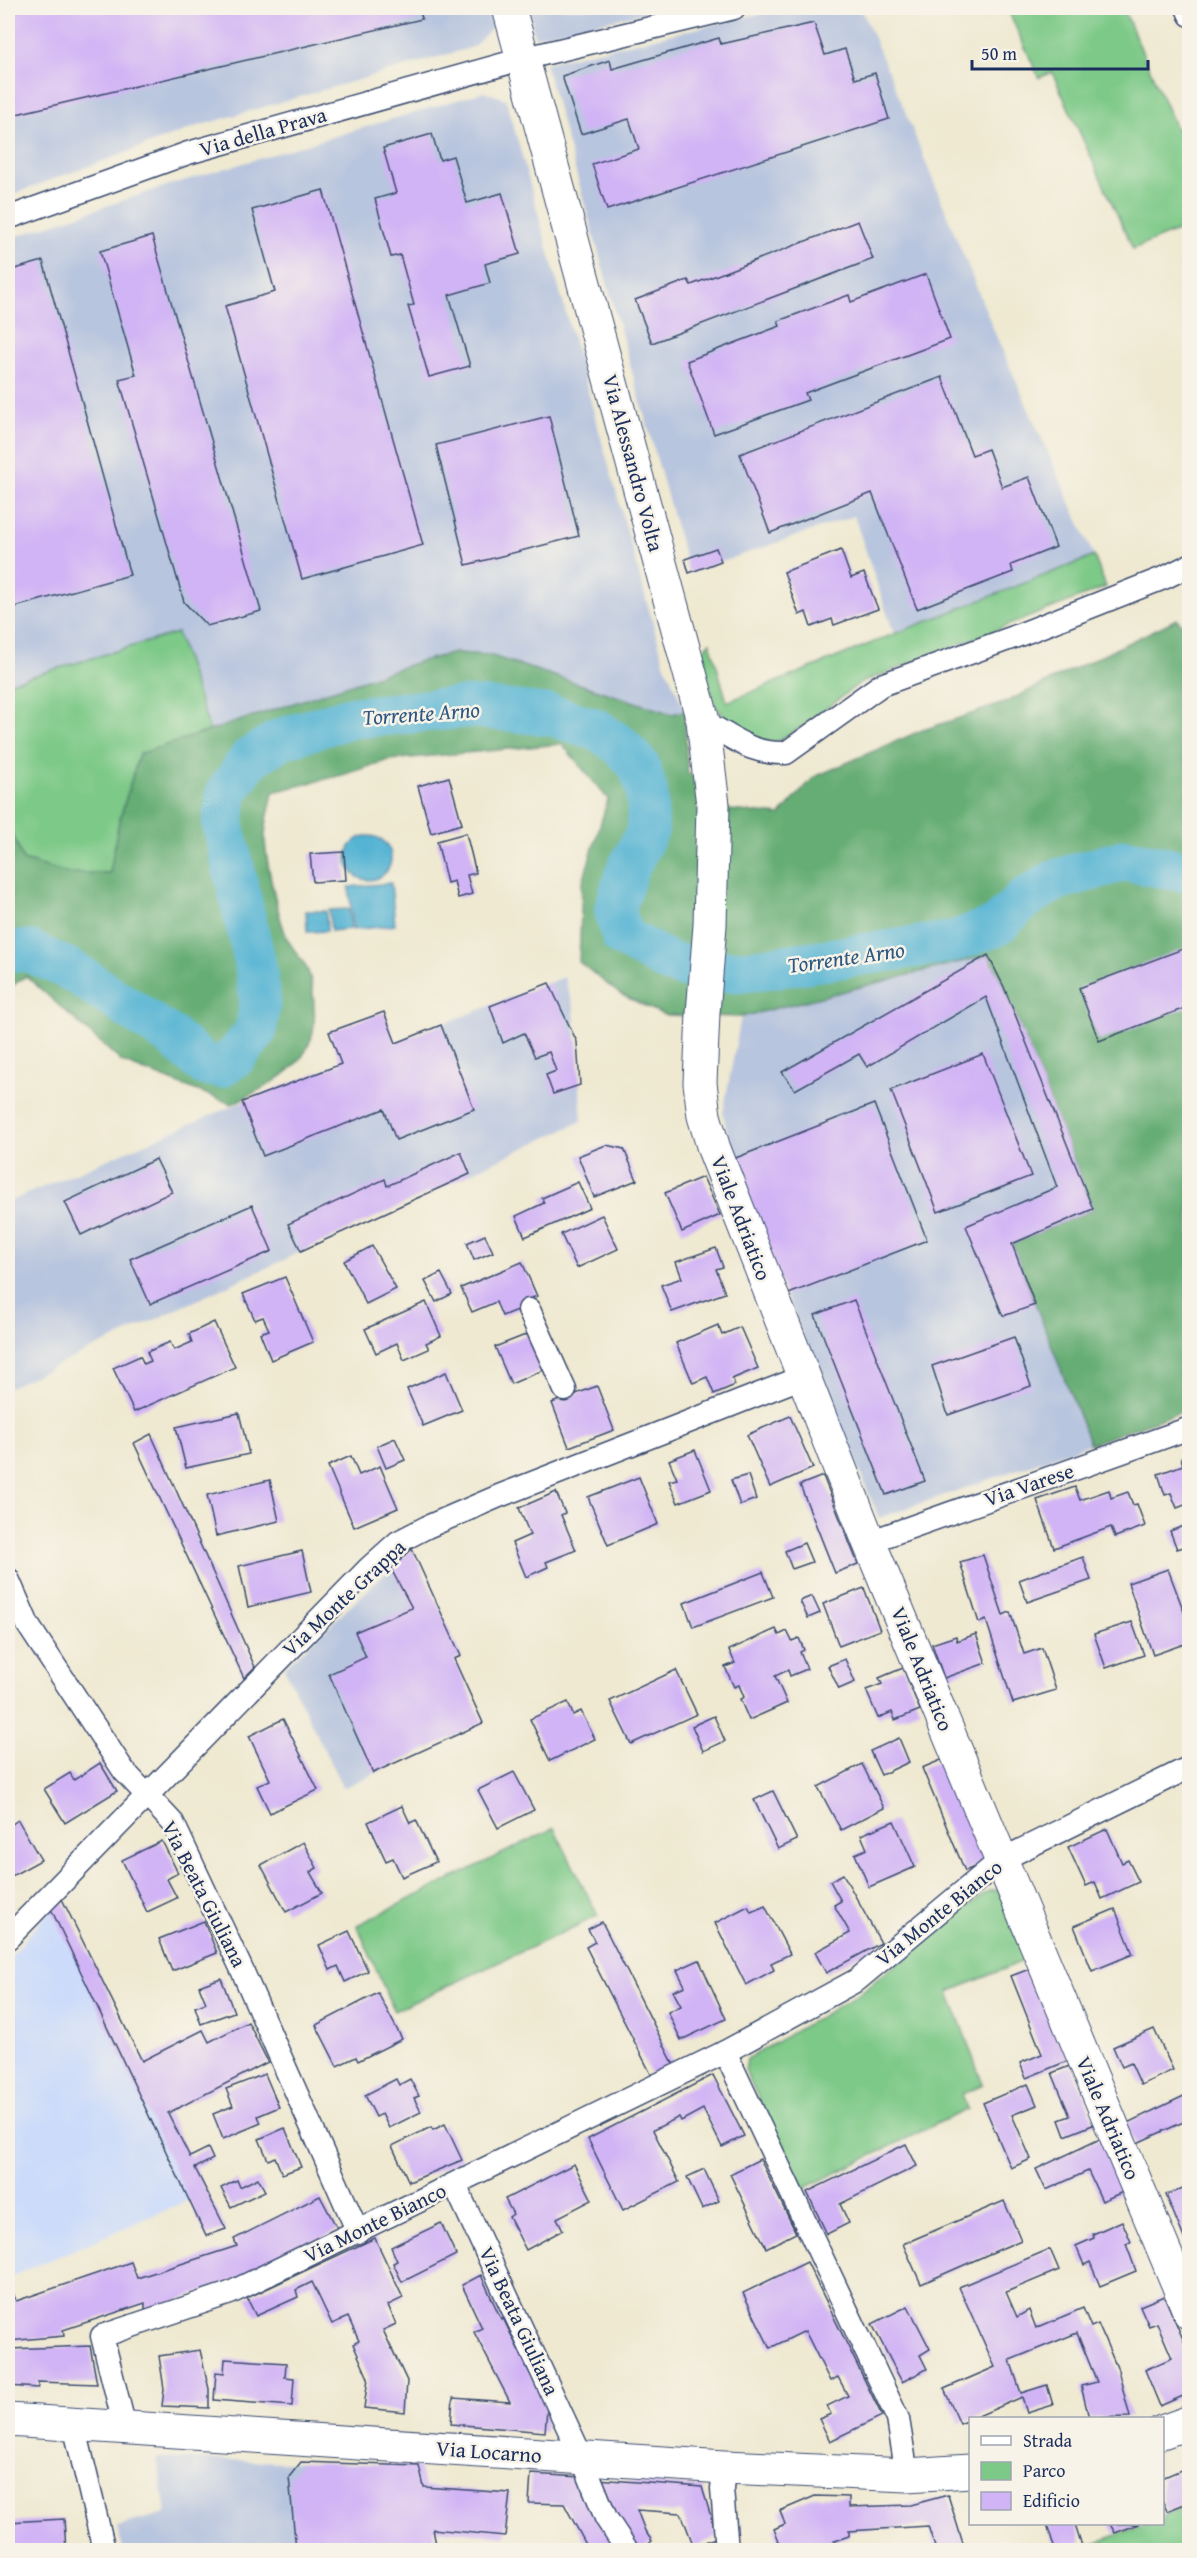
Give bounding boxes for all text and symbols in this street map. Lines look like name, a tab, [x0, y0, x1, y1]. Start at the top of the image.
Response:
scale bar	[972, 33, 1148, 71]
text: 50 m	[981, 40, 1017, 67]
street label: Via della Prava	[196, 99, 330, 164]
street label: Via Alessandro Volta	[595, 371, 672, 555]
water label: Torrente Arno	[361, 693, 481, 733]
water label: Torrente Arno	[786, 933, 906, 981]
street label: Viale Adriatico	[703, 1151, 780, 1285]
street label: Via Varese	[980, 1455, 1078, 1514]
street label: Via Monte Grappa	[275, 1532, 412, 1663]
street label: Viale Adriatico	[883, 1602, 962, 1736]
street label: Via Beata Giuliana	[154, 1815, 255, 1973]
street label: Via Monte Bianco	[869, 1852, 1009, 1974]
street label: Viale Adriatico	[1068, 2051, 1148, 2184]
street label: Via Monte Bianco	[298, 2175, 451, 2271]
street label: Via Beata Giuliana	[471, 2241, 568, 2400]
legend	[969, 2417, 1164, 2525]
text: Strada	[1023, 2427, 1073, 2454]
street label: Via Locarno	[435, 2432, 543, 2471]
text: Parco	[1023, 2457, 1066, 2484]
text: Edificio	[1023, 2487, 1080, 2514]

